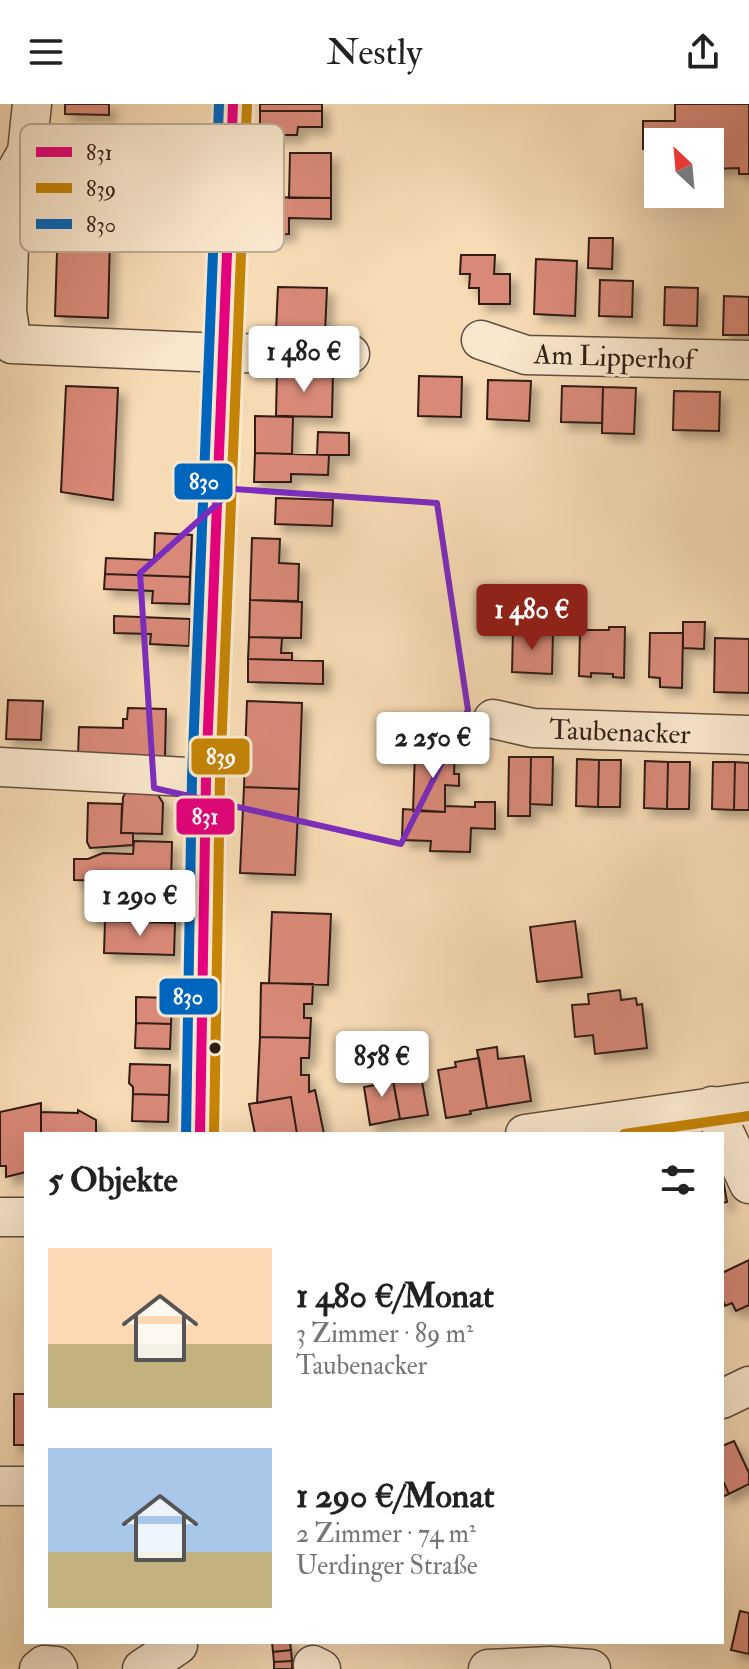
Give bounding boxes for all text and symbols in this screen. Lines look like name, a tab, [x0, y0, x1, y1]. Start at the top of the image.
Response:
icon: menu	[24, 30, 68, 74]
text: Nestly	[327, 30, 422, 75]
icon: share	[681, 30, 725, 74]
legend	[20, 124, 284, 252]
north arrow	[644, 128, 724, 208]
map controls	[644, 128, 724, 208]
text: 831	[86, 139, 113, 167]
text: 839	[86, 175, 116, 203]
text: 830	[86, 211, 116, 239]
pin: 1 480 €	[230, 326, 378, 394]
text: 1 480 €	[267, 336, 342, 368]
street label: Am Lipperhof	[532, 337, 699, 378]
line badge: 830	[173, 462, 234, 501]
text: 830	[189, 468, 219, 496]
pin: 1 480 €	[458, 584, 606, 652]
text: 1 480 €	[495, 594, 570, 626]
pin: 2 250 €	[359, 712, 507, 780]
street label: Taubenacker	[549, 713, 692, 752]
text: 2 250 €	[395, 722, 471, 754]
line badge: 839	[190, 737, 251, 776]
text: 839	[206, 743, 236, 771]
line badge: 831	[175, 797, 236, 836]
text: 831	[192, 803, 218, 831]
pin: 1 290 €	[66, 870, 214, 938]
text: 1 290 €	[102, 880, 178, 912]
line badge: 830	[158, 977, 219, 1016]
text: 830	[173, 983, 203, 1011]
pin: 858 €	[326, 1031, 438, 1099]
unlabelled marker	[207, 1040, 223, 1056]
text: 858 €	[354, 1041, 410, 1073]
icon: filters	[656, 1158, 700, 1202]
text: 5 Objekte	[48, 1159, 178, 1202]
text: 1 480 €/Monat	[296, 1275, 494, 1318]
icon: home	[112, 1280, 208, 1376]
text: 3 Zimmer · 89 m²	[296, 1318, 473, 1350]
text: Taubenacker	[296, 1350, 427, 1382]
text: 1 290 €/Monat	[296, 1475, 494, 1518]
icon: home	[112, 1480, 208, 1576]
text: 2 Zimmer · 74 m²	[296, 1518, 476, 1550]
text: Uerdinger Straße	[296, 1550, 478, 1582]

